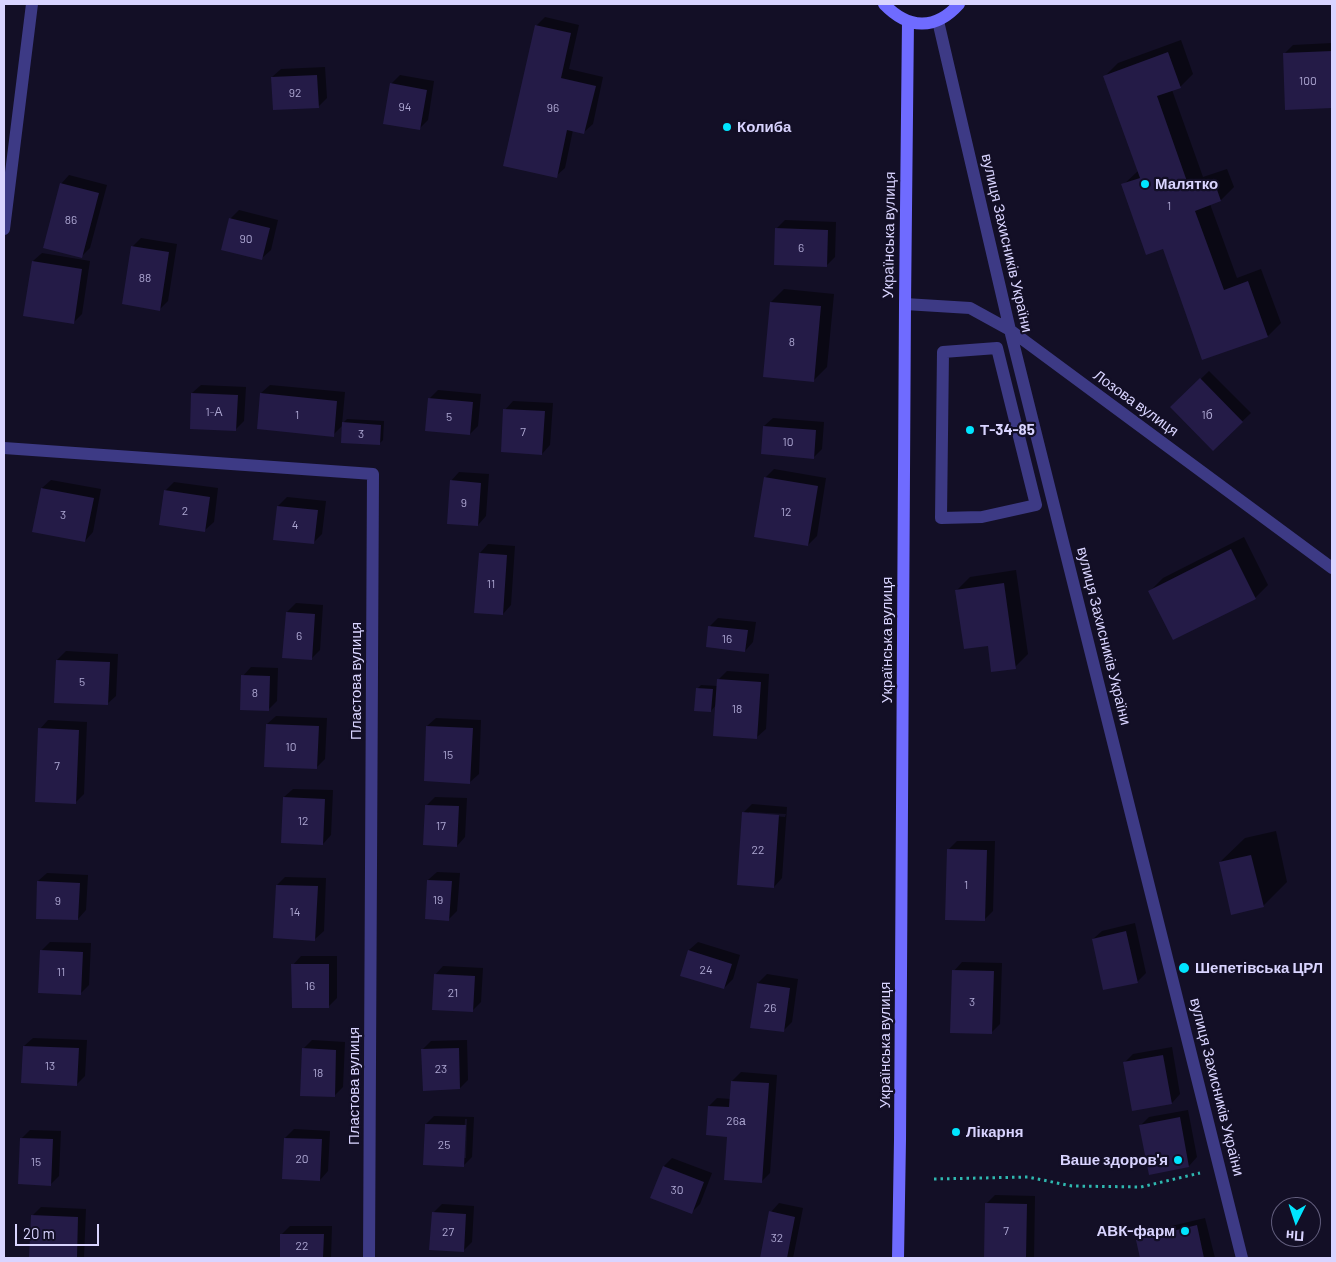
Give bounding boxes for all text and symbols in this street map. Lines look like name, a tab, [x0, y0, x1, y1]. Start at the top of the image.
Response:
house number: 100	[1299, 74, 1317, 88]
house number: 92	[289, 86, 301, 100]
house number: 94	[399, 100, 411, 114]
house number: 96	[547, 101, 559, 115]
place label: Колиба	[737, 118, 791, 136]
marker: Колиба	[721, 121, 733, 133]
street label: вулиця Захисників України	[978, 152, 1036, 334]
street label: Українська вулиця	[879, 171, 899, 299]
place label: Малятко	[1155, 175, 1218, 193]
marker: Малятко	[1139, 178, 1151, 190]
house number: 1	[1167, 199, 1171, 213]
house number: 86	[65, 213, 77, 227]
house number: 90	[239, 232, 253, 246]
house number: 6	[798, 241, 804, 255]
house number: 88	[139, 271, 151, 285]
house number: 8	[789, 335, 795, 349]
street label: Лозова вулиця	[1090, 366, 1182, 440]
house number: 1-А	[206, 405, 222, 419]
house number: 1	[295, 408, 299, 422]
house number: 1б	[1201, 408, 1213, 422]
house number: 5	[446, 410, 452, 424]
place label: Т-34-85	[980, 421, 1035, 439]
marker: Т-34-85	[964, 424, 976, 436]
house number: 7	[520, 425, 526, 439]
house number: 3	[358, 427, 364, 441]
house number: 10	[783, 435, 793, 449]
house number: 9	[461, 496, 467, 510]
house number: 2	[182, 504, 188, 518]
house number: 12	[781, 505, 791, 519]
house number: 3	[60, 508, 66, 522]
house number: 4	[292, 518, 298, 532]
street label: вулиця Захисників України	[1073, 545, 1135, 727]
house number: 11	[487, 577, 495, 591]
street label: Українська вулиця	[878, 577, 896, 703]
street label: Пластова вулиця	[347, 622, 365, 740]
house number: 6	[296, 629, 302, 643]
house number: 16	[722, 632, 732, 646]
house number: 5	[79, 675, 85, 689]
house number: 8	[252, 686, 258, 700]
house number: 18	[732, 702, 742, 716]
house number: 10	[286, 740, 296, 754]
house number: 15	[443, 748, 453, 762]
house number: 7	[54, 759, 60, 773]
house number: 12	[298, 814, 308, 828]
house number: 17	[436, 819, 446, 833]
house number: 22	[752, 843, 764, 857]
house number: 1	[964, 878, 968, 892]
house number: 19	[433, 893, 443, 907]
house number: 9	[55, 894, 61, 908]
house number: 14	[290, 905, 300, 919]
place label: Шепетівська ЦРЛ	[1195, 959, 1323, 977]
marker: Шепетівська ЦРЛ	[1177, 961, 1191, 975]
house number: 24	[699, 963, 713, 977]
house number: 11	[57, 965, 65, 979]
house number: 16	[305, 979, 315, 993]
street label: Українська вулиця	[876, 982, 894, 1108]
house number: 21	[448, 986, 458, 1000]
house number: 3	[969, 995, 975, 1009]
street label: вулиця Захисників України	[1186, 996, 1248, 1178]
house number: 26	[764, 1001, 776, 1015]
street label: Пластова вулиця	[345, 1027, 363, 1145]
house number: 13	[45, 1059, 55, 1073]
house number: 23	[435, 1062, 447, 1076]
house number: 18	[313, 1066, 323, 1080]
house number: 26а	[726, 1114, 746, 1128]
place label: Лікарня	[966, 1123, 1024, 1141]
marker: Лікарня	[950, 1126, 962, 1138]
house number: 25	[438, 1138, 450, 1152]
place label: Ваше здоров'я	[1060, 1151, 1168, 1169]
house number: 20	[295, 1152, 309, 1166]
marker: Ваше здоров'я	[1172, 1154, 1184, 1166]
house number: 15	[31, 1155, 41, 1169]
house number: 30	[671, 1183, 683, 1197]
north arrow	[1271, 1197, 1321, 1247]
scale bar	[18, 1214, 101, 1246]
place label: АВК-фарм	[1097, 1222, 1175, 1240]
text: 20 m	[23, 1224, 55, 1242]
house number: 7	[1003, 1224, 1009, 1238]
house number: 27	[442, 1225, 454, 1239]
marker: АВК-фарм	[1179, 1225, 1191, 1237]
text: Пн	[1285, 1227, 1305, 1246]
house number: 32	[771, 1231, 783, 1245]
house number: 22	[296, 1239, 308, 1253]

